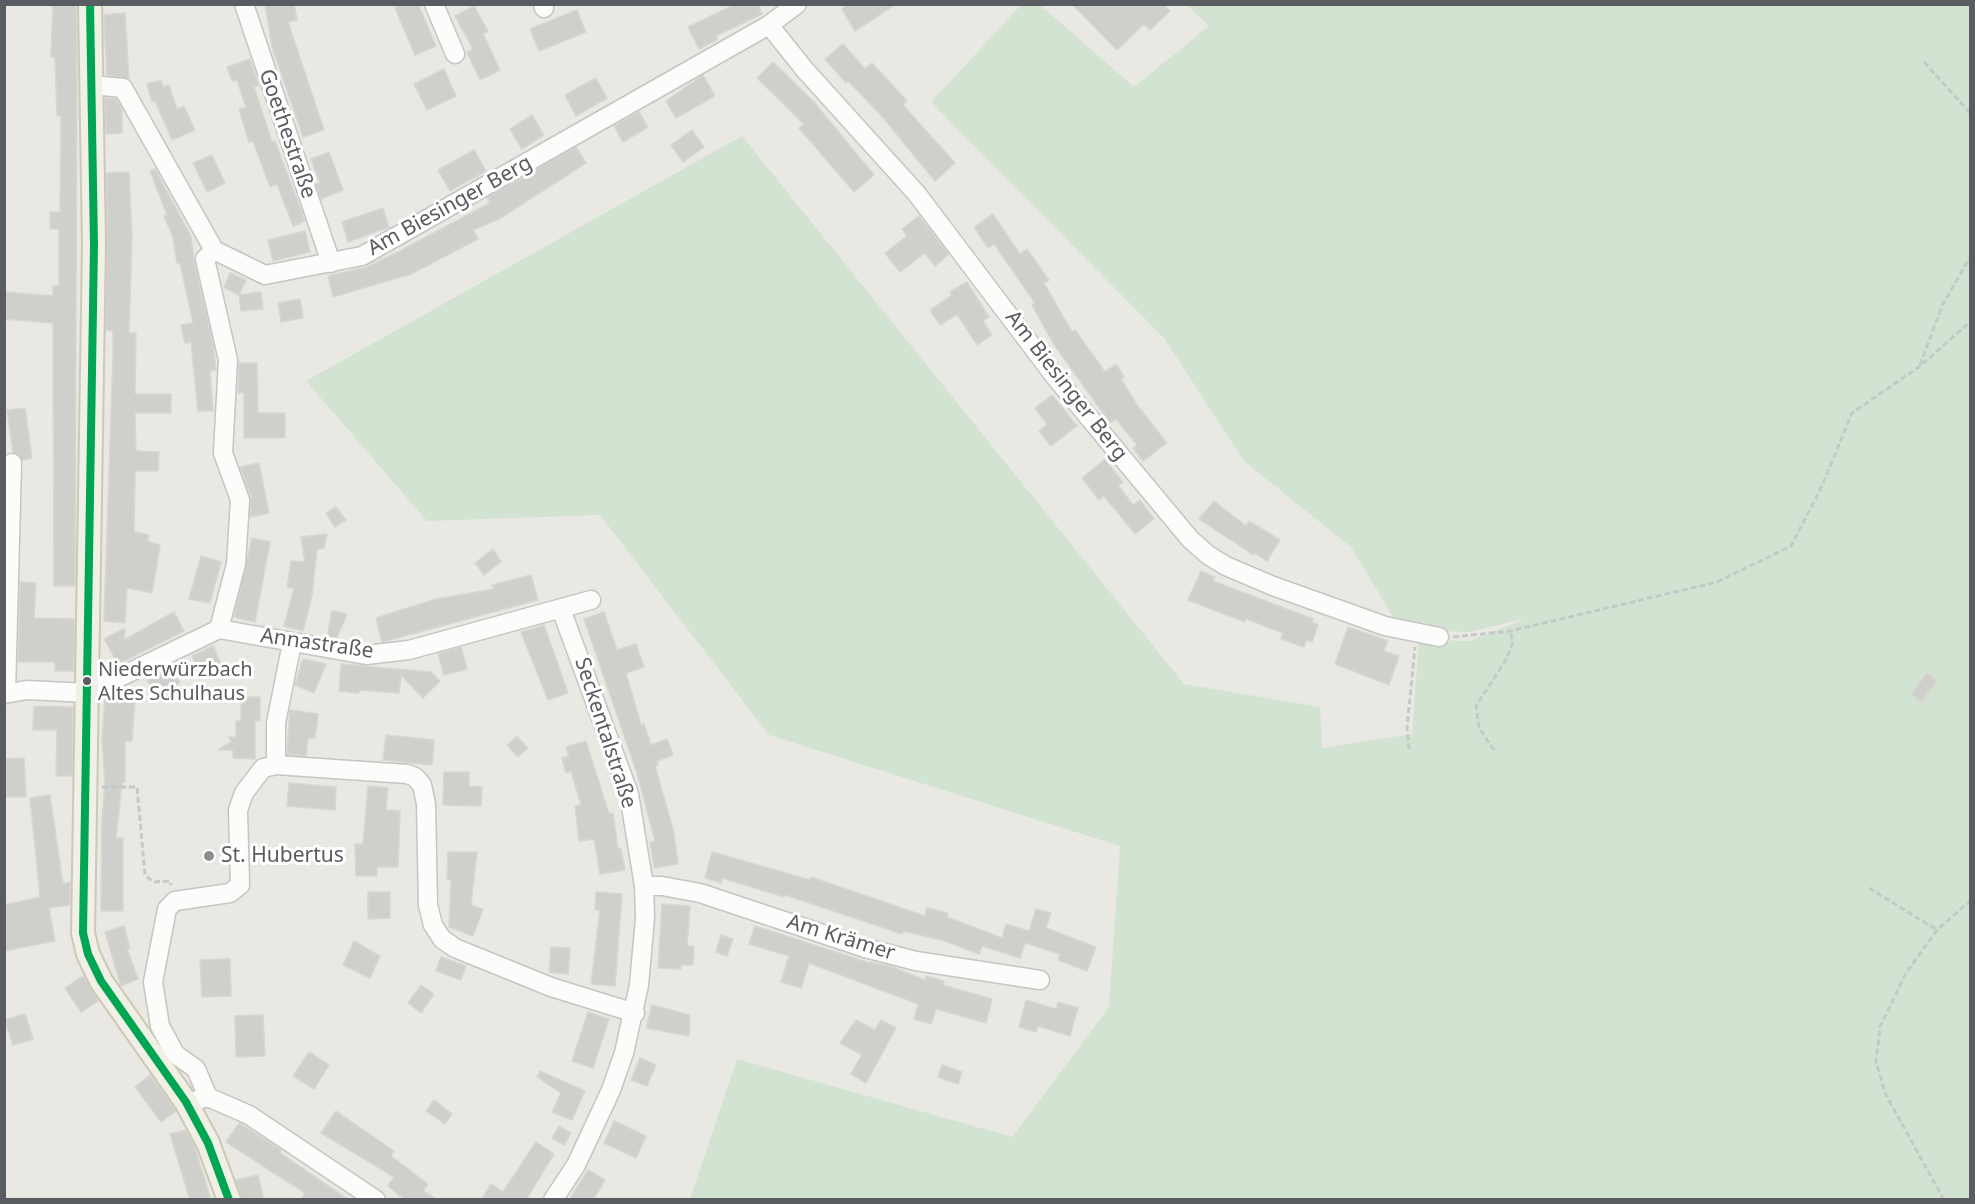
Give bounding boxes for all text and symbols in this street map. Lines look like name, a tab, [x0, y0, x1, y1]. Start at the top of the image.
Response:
street label: Goethestraße	[253, 66, 321, 202]
street label: Am Biesinger Berg	[364, 150, 536, 262]
street label: Am Biesinger Berg	[1000, 306, 1132, 466]
street label: Annastraße	[259, 624, 375, 664]
street label: Seckentalstraße	[569, 654, 641, 812]
place label: Niederwürzbach Altes Schulhaus	[98, 658, 253, 705]
marker: Niederwürzbach Altes Schulhaus	[81, 675, 93, 687]
place label: St. Hubertus	[221, 843, 344, 869]
marker: St. Hubertus	[202, 849, 216, 863]
street label: Am Krämer	[784, 910, 898, 966]

